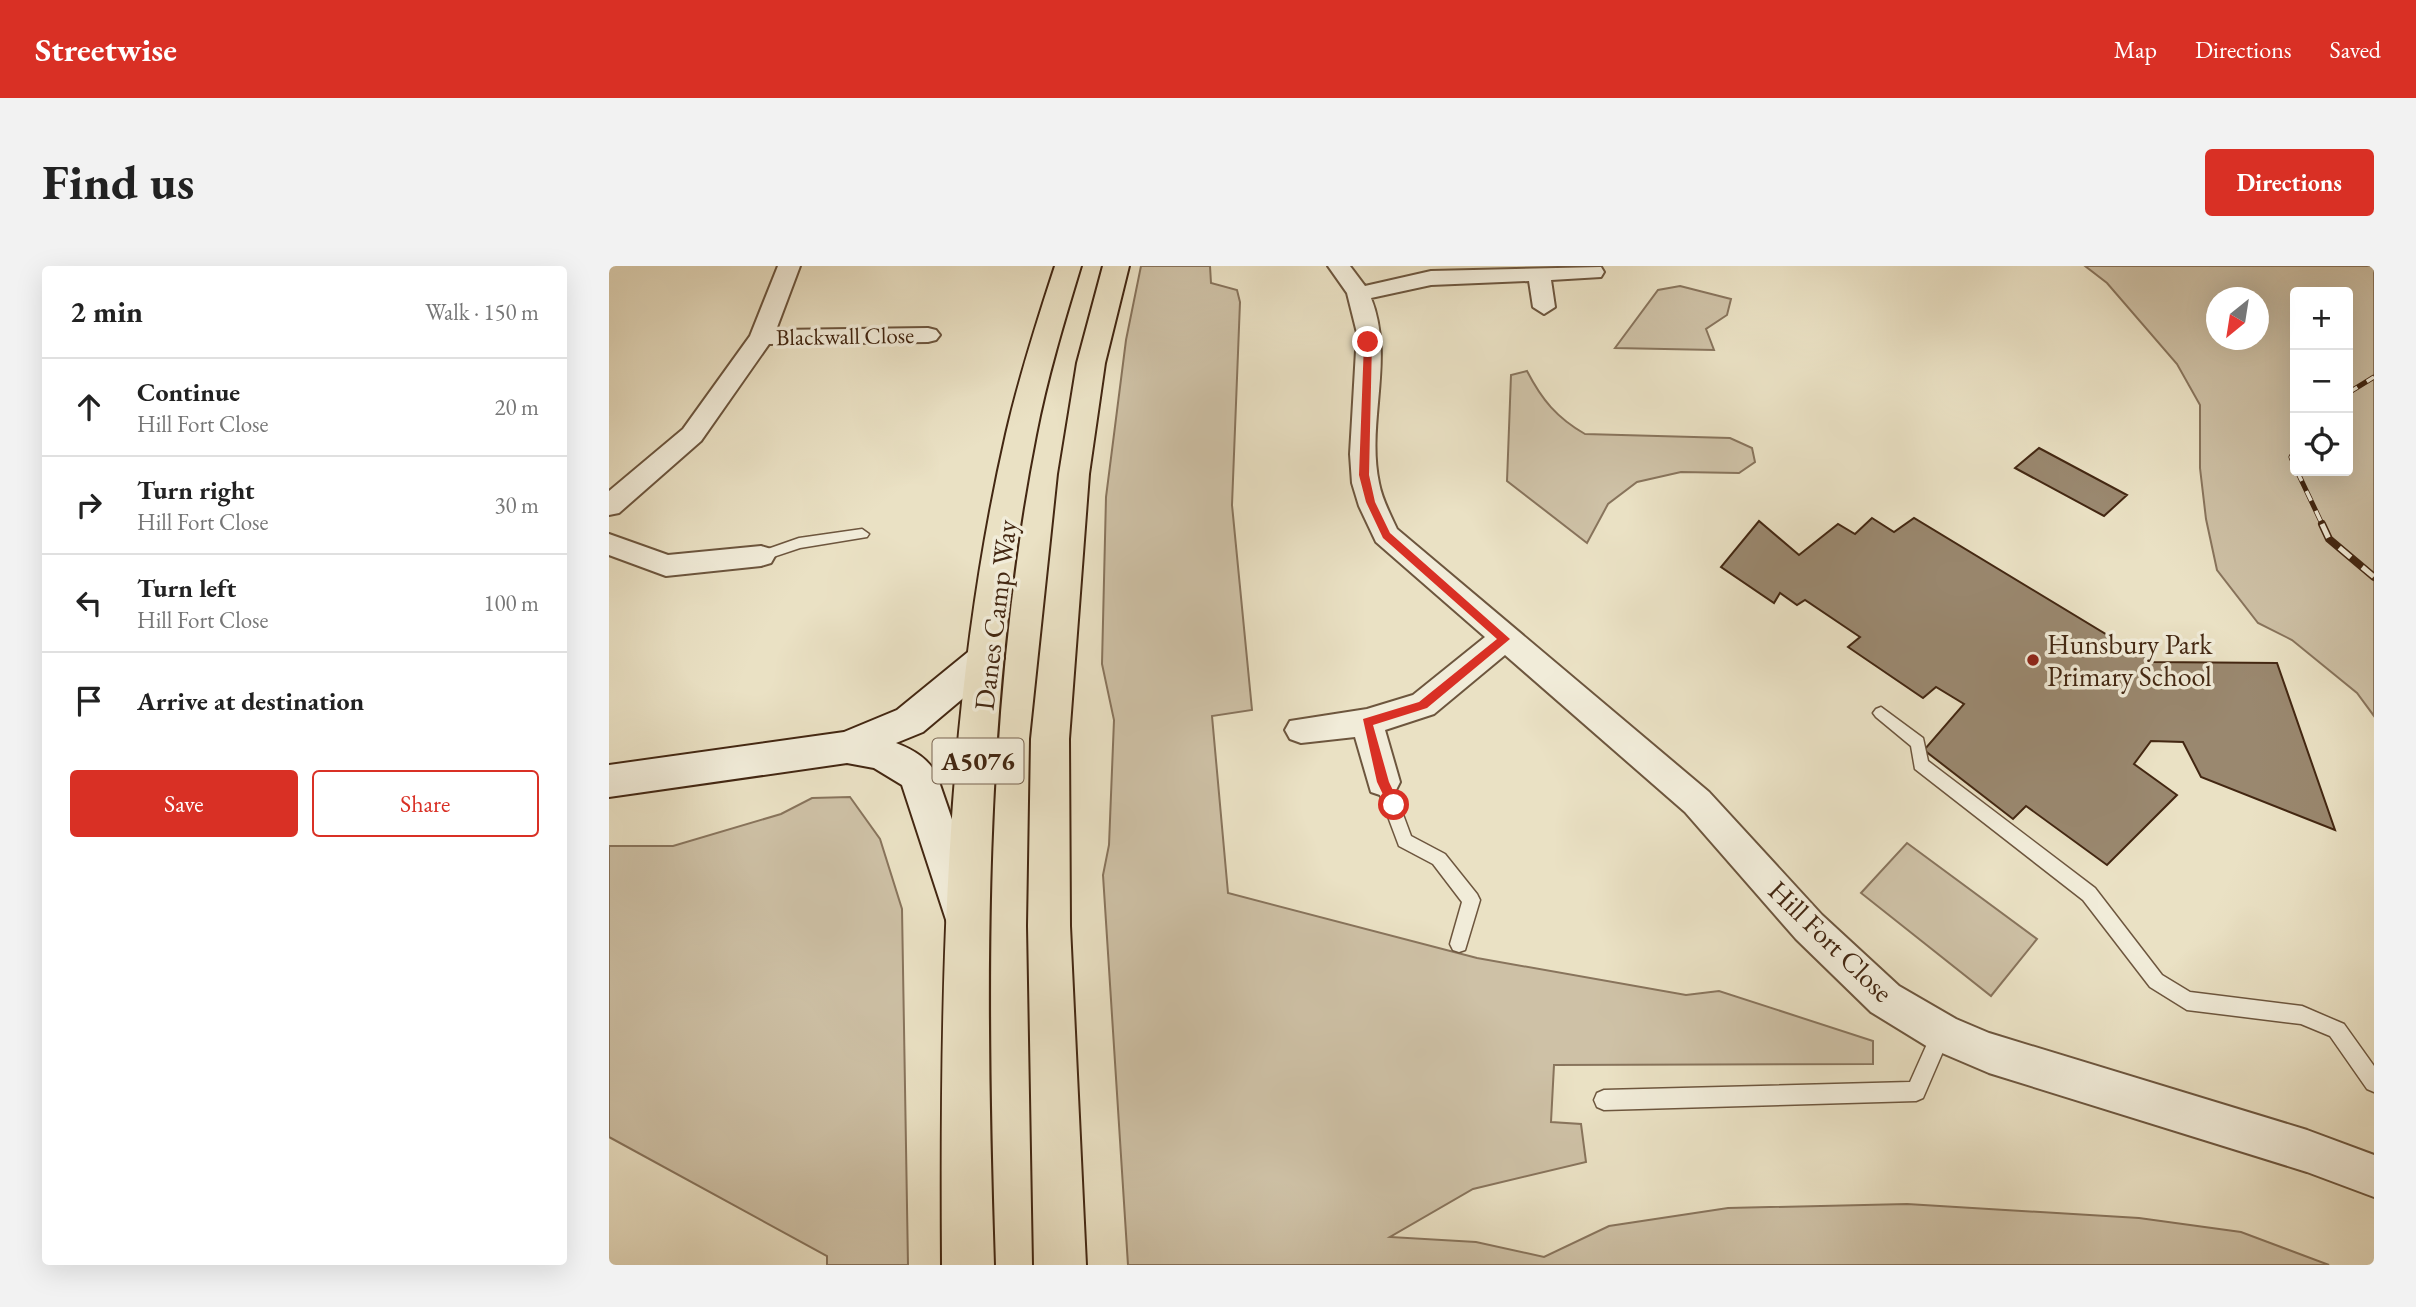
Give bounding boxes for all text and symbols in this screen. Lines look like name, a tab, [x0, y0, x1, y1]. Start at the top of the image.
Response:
text: Streetwise	[35, 28, 177, 71]
text: Map	[2114, 34, 2157, 65]
text: Directions	[2195, 34, 2292, 65]
text: Saved	[2330, 34, 2381, 65]
button: Directions	[2205, 149, 2374, 216]
text: Find us	[42, 150, 194, 214]
north arrow	[2206, 287, 2269, 350]
map controls	[2290, 287, 2353, 476]
button: +	[2290, 287, 2353, 350]
text: 2 min	[70, 292, 143, 331]
text: Walk · 150 m	[425, 297, 539, 327]
street label: Blackwall Close	[776, 320, 914, 352]
route end	[1352, 326, 1383, 357]
button: −	[2290, 350, 2353, 413]
text: Continue	[137, 375, 240, 409]
icon: ahead	[70, 388, 108, 426]
text: 20 m	[494, 392, 539, 422]
text: Hill Fort Close	[137, 409, 269, 439]
button: locate	[2290, 413, 2353, 476]
text: Turn right	[137, 473, 255, 507]
icon: right	[70, 486, 108, 524]
text: 30 m	[494, 490, 539, 520]
text: Hill Fort Close	[137, 507, 269, 537]
street label: Danes Camp Way	[965, 517, 1025, 712]
text: Turn left	[137, 571, 236, 605]
icon: left	[70, 584, 108, 622]
text: 100 m	[483, 588, 539, 618]
text: Hill Fort Close	[137, 605, 269, 635]
place label: Hunsbury Park Primary School	[2047, 626, 2213, 694]
marker: Hunsbury Park Primary School	[2025, 652, 2041, 668]
icon: arrive	[70, 682, 108, 720]
text: Arrive at destination	[137, 684, 364, 718]
road number: A5076	[933, 738, 1023, 783]
button: Save	[70, 770, 298, 837]
button: Share	[312, 770, 539, 837]
route start	[1378, 789, 1409, 820]
street label: Hill Fort Close	[1761, 872, 1901, 1010]

